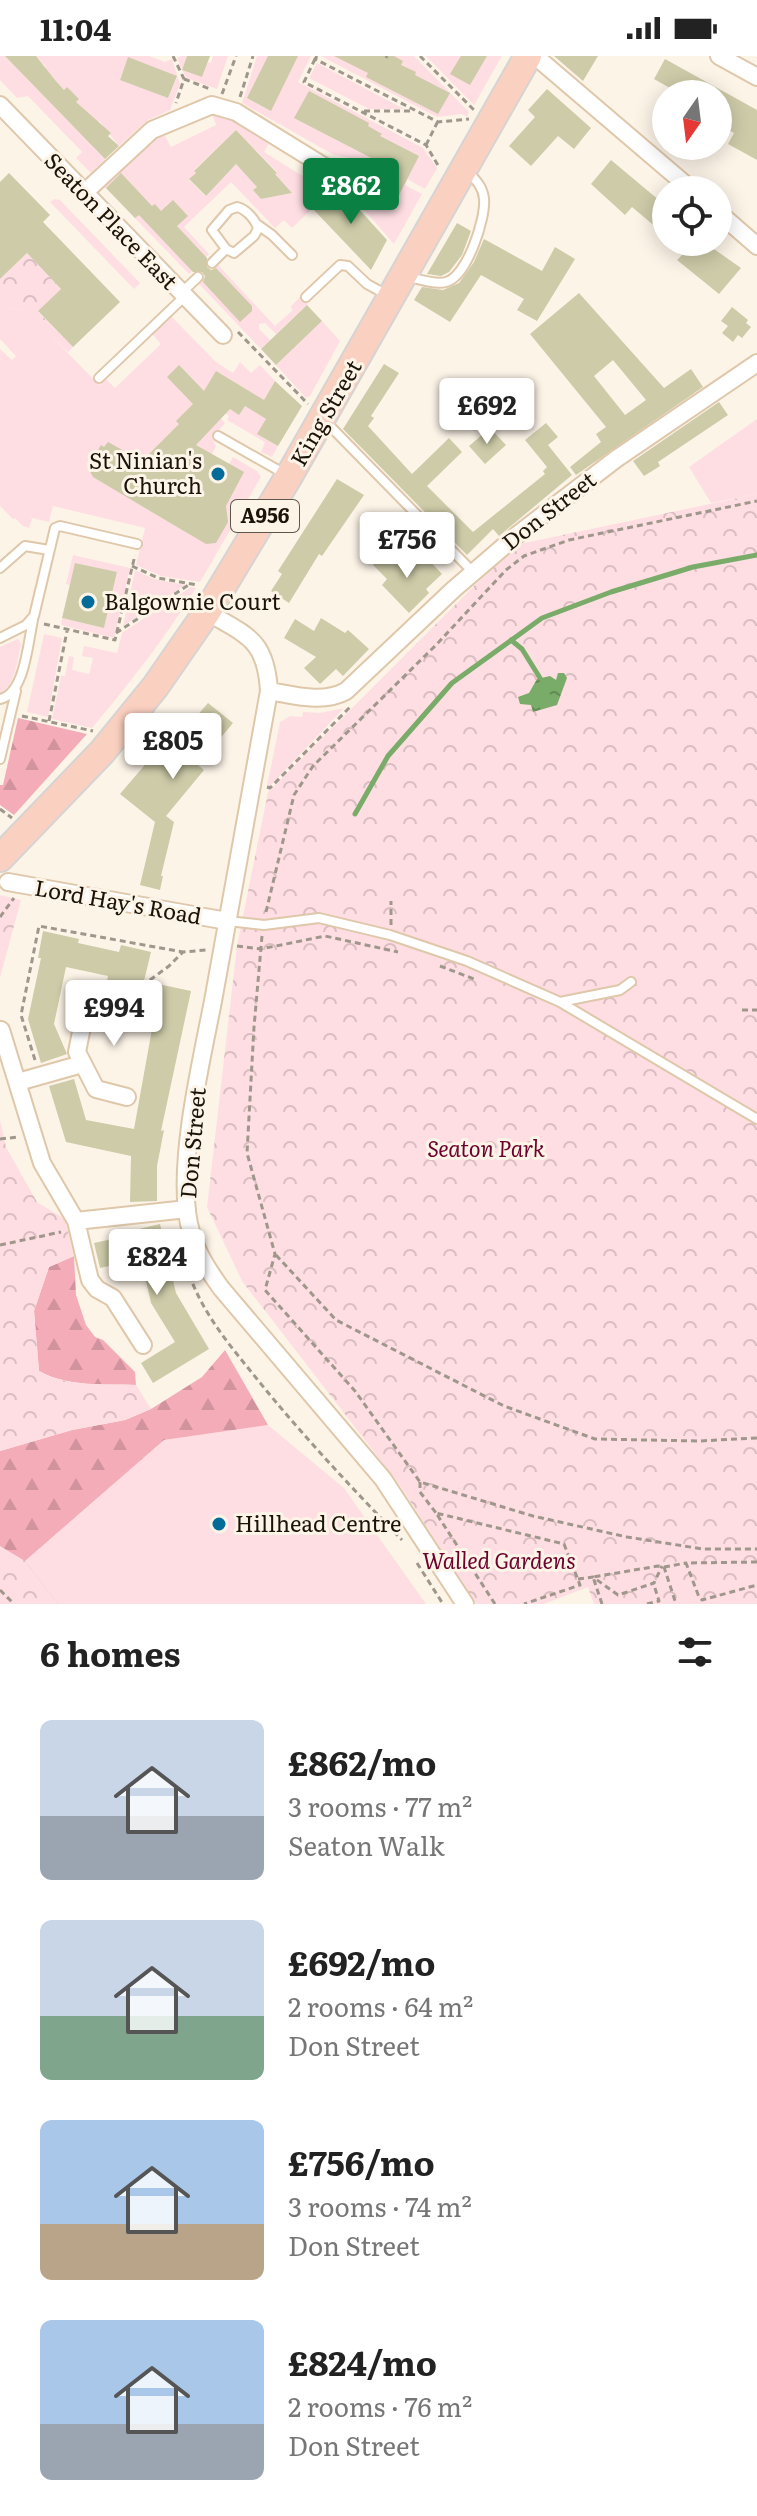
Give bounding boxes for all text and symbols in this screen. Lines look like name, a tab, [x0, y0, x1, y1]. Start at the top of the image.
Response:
text: 11:04	[40, 6, 111, 50]
north arrow	[652, 80, 732, 160]
map controls	[652, 80, 732, 256]
street label: Seaton Place East	[38, 144, 186, 296]
pin: £862	[304, 158, 398, 226]
text: £862	[321, 164, 381, 203]
button: locate	[652, 176, 732, 256]
street label: King Street	[281, 353, 369, 472]
pin: £692	[440, 378, 534, 446]
text: £692	[457, 384, 517, 423]
place label: St Ninian's Church	[89, 443, 202, 501]
street label: Don Street	[494, 462, 602, 557]
marker: St Ninian's Church	[209, 465, 227, 483]
road number: A956	[231, 500, 299, 532]
pin: £756	[360, 512, 454, 580]
text: £756	[378, 518, 436, 557]
place label: Balgownie Court	[104, 584, 280, 617]
marker: Balgownie Court	[79, 593, 97, 611]
pin: £805	[126, 713, 220, 781]
text: £805	[142, 719, 204, 758]
street label: Lord Hay's Road	[32, 870, 204, 931]
pin: £994	[67, 980, 161, 1048]
text: £994	[83, 986, 145, 1025]
street label: Don Street	[170, 1086, 213, 1200]
park label: Seaton Park	[427, 1131, 545, 1164]
pin: £824	[110, 1229, 204, 1297]
text: £824	[127, 1235, 187, 1274]
place label: Hillhead Centre	[235, 1506, 401, 1539]
marker: Hillhead Centre	[210, 1515, 228, 1533]
park label: Walled Gardens	[422, 1543, 576, 1576]
text: 6 homes	[40, 1627, 180, 1677]
icon: filters	[673, 1630, 717, 1674]
text: £862/mo	[288, 1736, 437, 1786]
icon: home	[104, 1752, 200, 1848]
text: 3 rooms · 77 m²	[288, 1786, 472, 1825]
text: Seaton Walk	[288, 1825, 445, 1864]
text: £692/mo	[288, 1936, 436, 1986]
icon: home	[104, 1952, 200, 2048]
text: 2 rooms · 64 m²	[288, 1986, 473, 2025]
text: Don Street	[288, 2025, 420, 2064]
text: £756/mo	[288, 2136, 435, 2186]
icon: home	[104, 2152, 200, 2248]
text: 3 rooms · 74 m²	[288, 2186, 472, 2225]
text: Don Street	[288, 2225, 420, 2264]
text: £824/mo	[288, 2336, 437, 2386]
icon: home	[104, 2352, 200, 2448]
text: 2 rooms · 76 m²	[288, 2386, 472, 2425]
text: Don Street	[288, 2425, 420, 2464]

